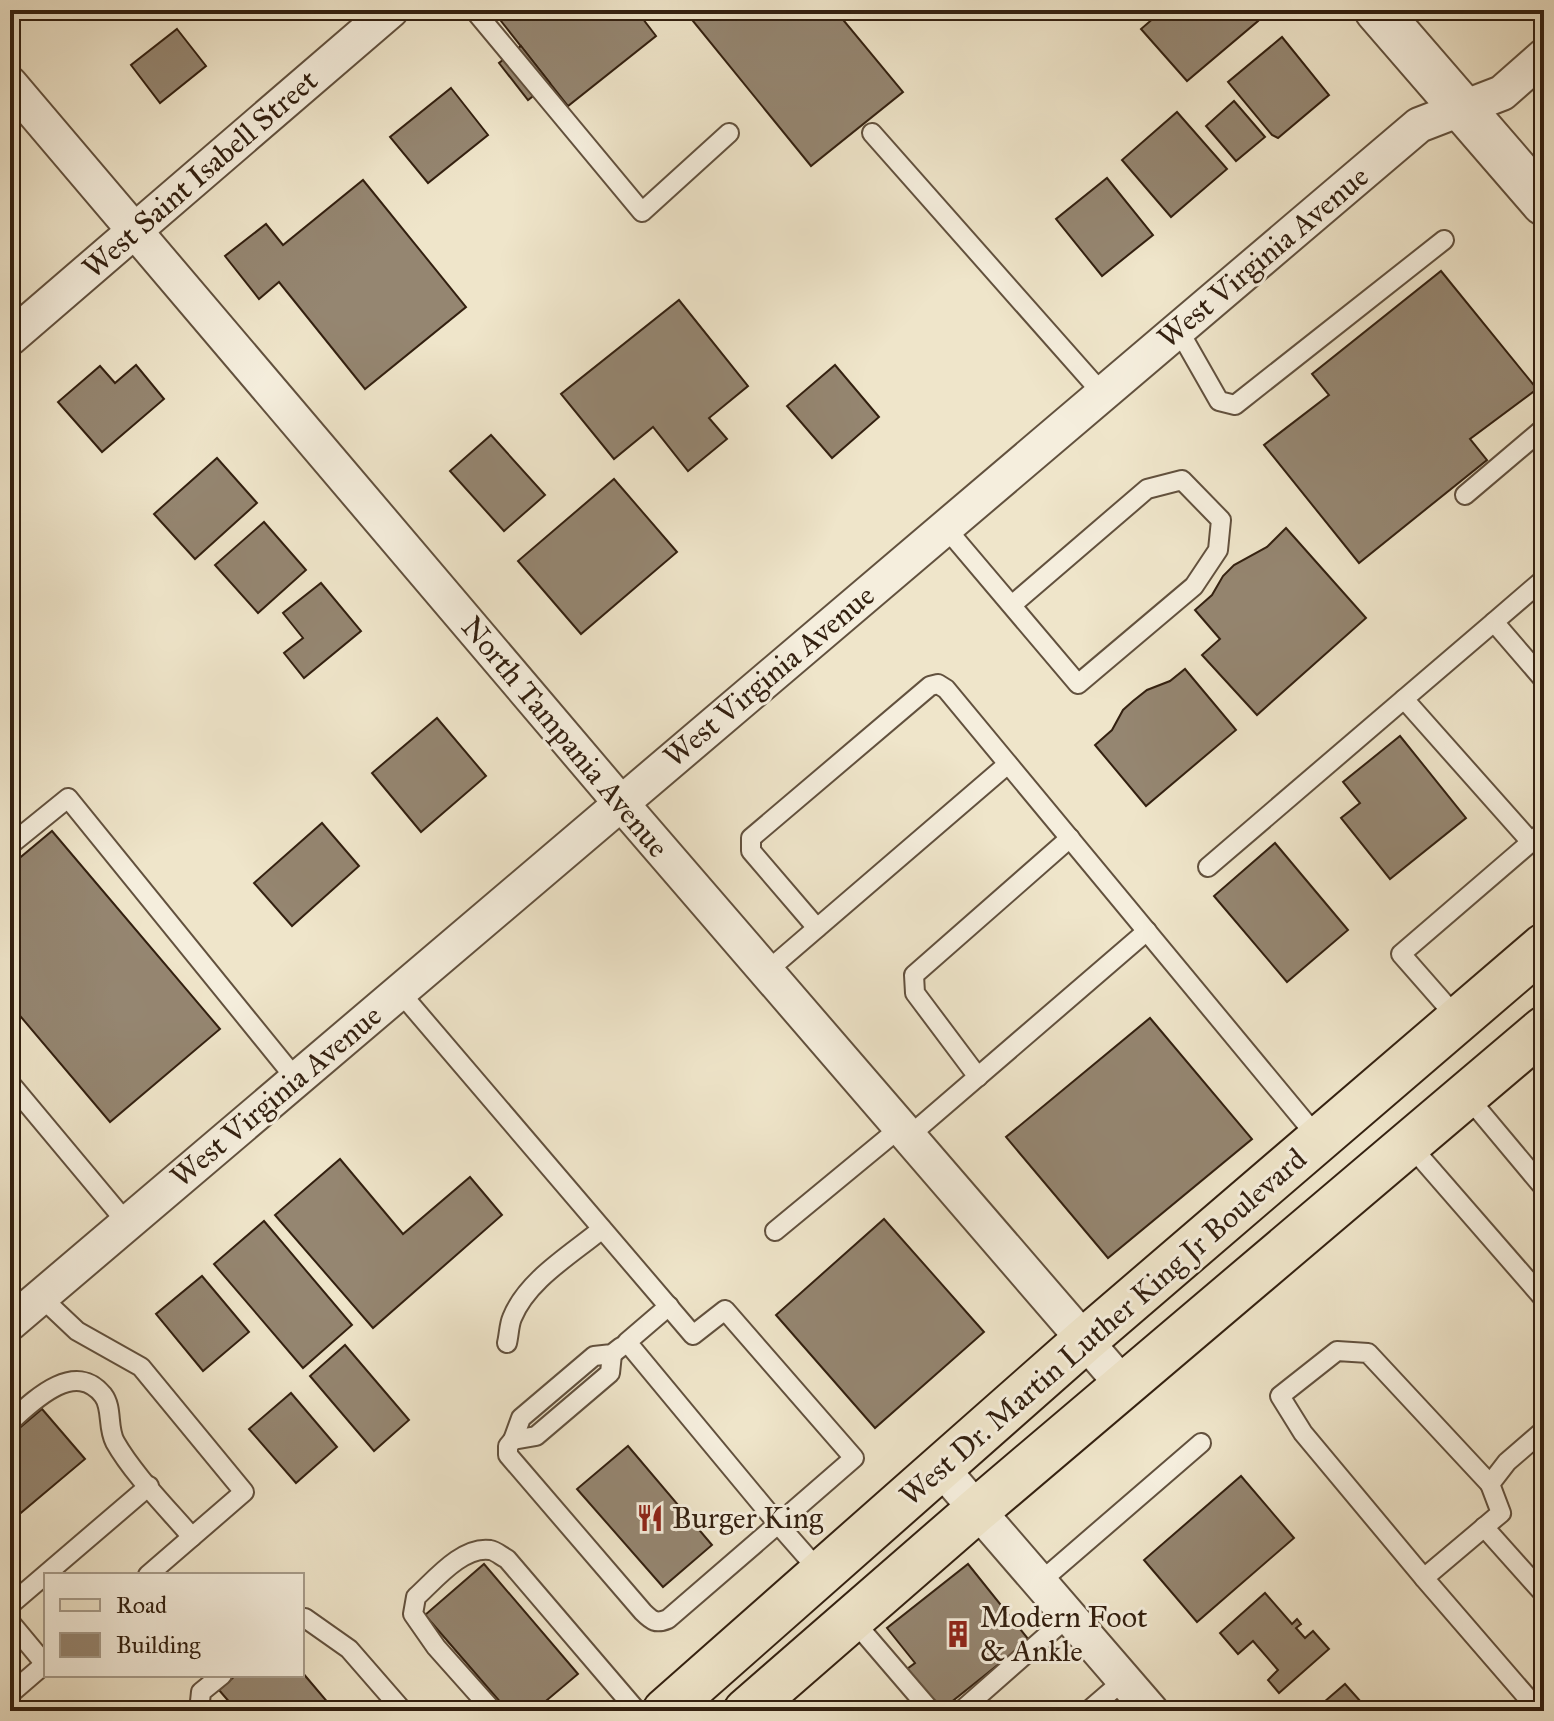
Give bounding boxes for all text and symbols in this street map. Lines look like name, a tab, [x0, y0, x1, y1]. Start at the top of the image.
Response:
street label: West Saint Isabell Street	[75, 62, 325, 286]
street label: West Virginia Avenue	[1150, 158, 1376, 356]
street label: West Virginia Avenue	[656, 577, 882, 775]
street label: North Tampania Avenue	[454, 609, 676, 865]
street label: West Virginia Avenue	[163, 997, 389, 1195]
street label: West Dr. Martin Luther King Jr Boulevard	[892, 1141, 1314, 1513]
place label: Burger King	[672, 1500, 824, 1536]
restaurant icon: Burger King	[635, 1503, 665, 1533]
legend	[44, 1573, 304, 1677]
text: Road	[116, 1590, 167, 1620]
place label: Modern Foot & Ankle	[980, 1599, 1148, 1669]
building icon: Modern Foot & Ankle	[943, 1619, 973, 1649]
text: Building	[116, 1630, 201, 1660]

